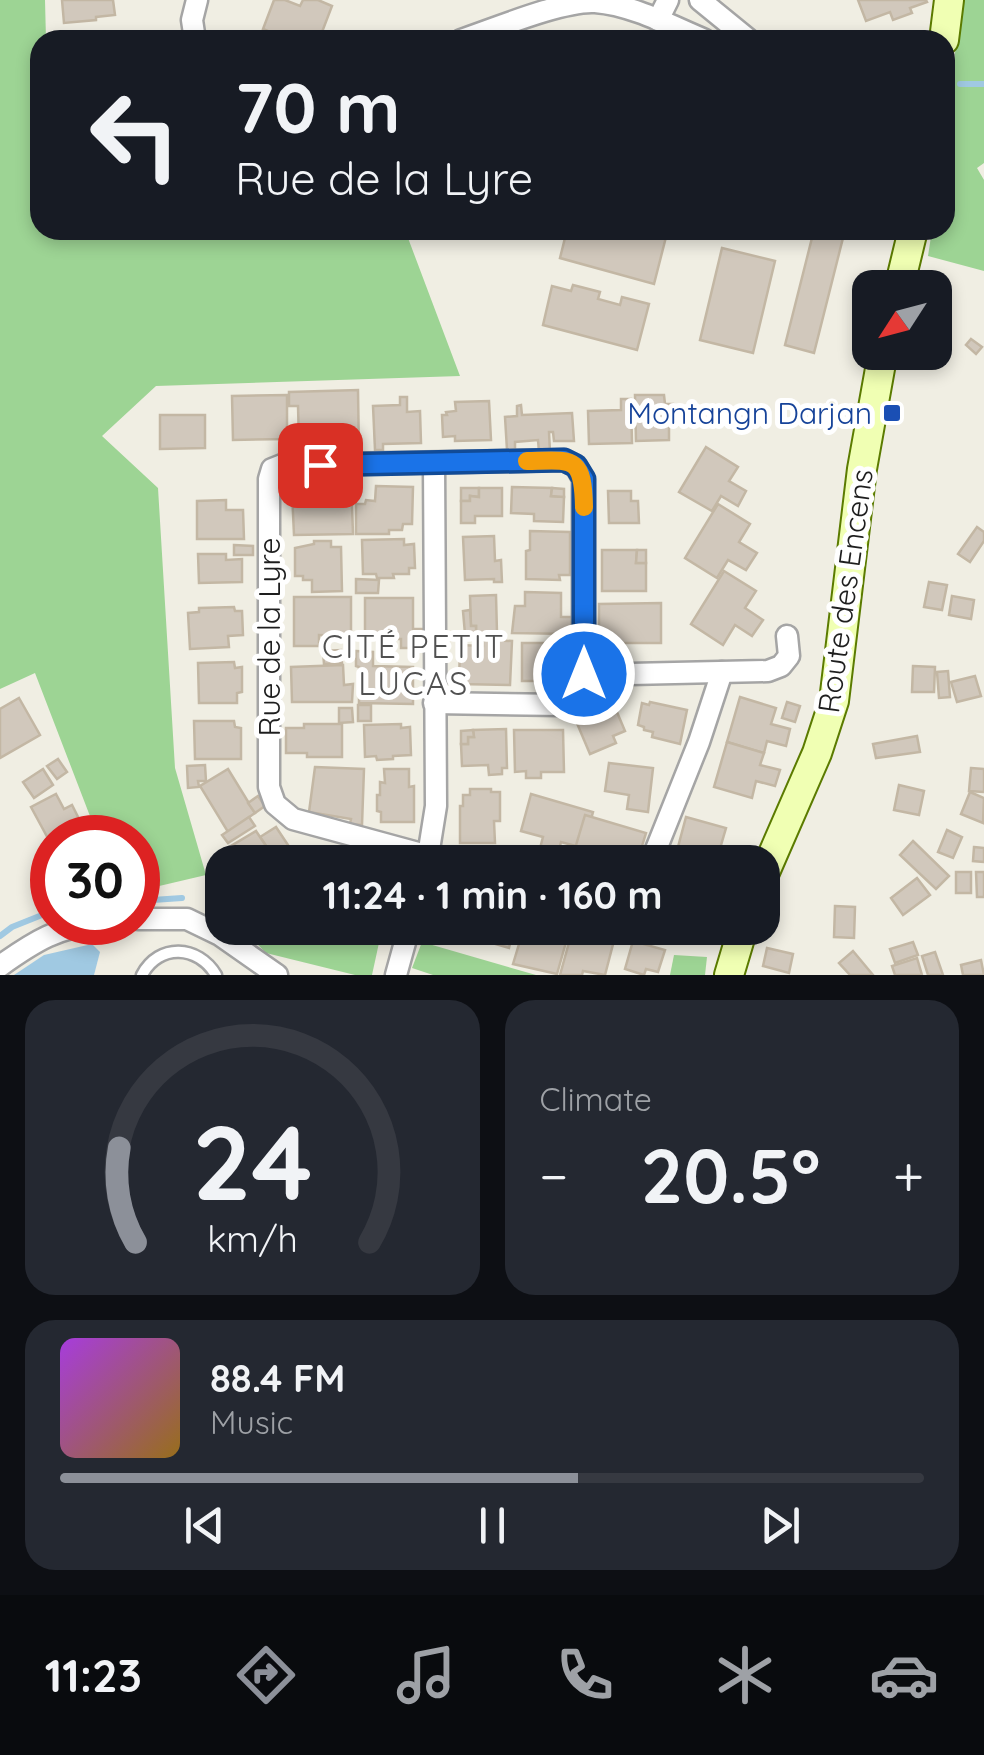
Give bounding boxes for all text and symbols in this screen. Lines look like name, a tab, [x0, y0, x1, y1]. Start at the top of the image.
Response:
text: 70 m	[235, 63, 401, 151]
icon: left	[70, 70, 200, 200]
text: Rue de la Lyre	[235, 150, 533, 206]
north arrow	[852, 270, 952, 370]
map controls	[852, 270, 952, 370]
place label: Montangn Darjan	[627, 394, 872, 432]
marker: Montangn Darjan	[881, 402, 903, 424]
pin	[278, 423, 363, 508]
icon: arrive	[293, 438, 348, 493]
street label: Route des Encens	[809, 467, 881, 715]
street label: Rue de la Lyre	[250, 538, 288, 736]
position arrow	[532, 622, 636, 726]
district label: CITÉ PETIT LUCAS	[322, 626, 506, 703]
speed limit sign: 30	[30, 815, 160, 945]
text: 11:24 · 1 min · 160 m	[322, 871, 663, 919]
text: Climate	[540, 1079, 652, 1119]
text: 24	[192, 1096, 312, 1226]
text: 20.5°	[641, 1128, 821, 1222]
text: −	[540, 1141, 568, 1210]
text: +	[893, 1141, 924, 1210]
text: km/h	[207, 1216, 298, 1261]
text: 88.4 FM	[210, 1354, 345, 1402]
text: Music	[210, 1402, 293, 1442]
icon: previous	[177, 1498, 232, 1553]
icon: pause	[465, 1498, 520, 1553]
icon: next	[753, 1498, 808, 1553]
icon: directions	[231, 1640, 301, 1710]
icon: music	[391, 1640, 461, 1710]
icon: phone	[550, 1640, 620, 1710]
icon: climate	[710, 1640, 780, 1710]
icon: car	[869, 1640, 939, 1710]
text: 11:23	[45, 1647, 142, 1703]

